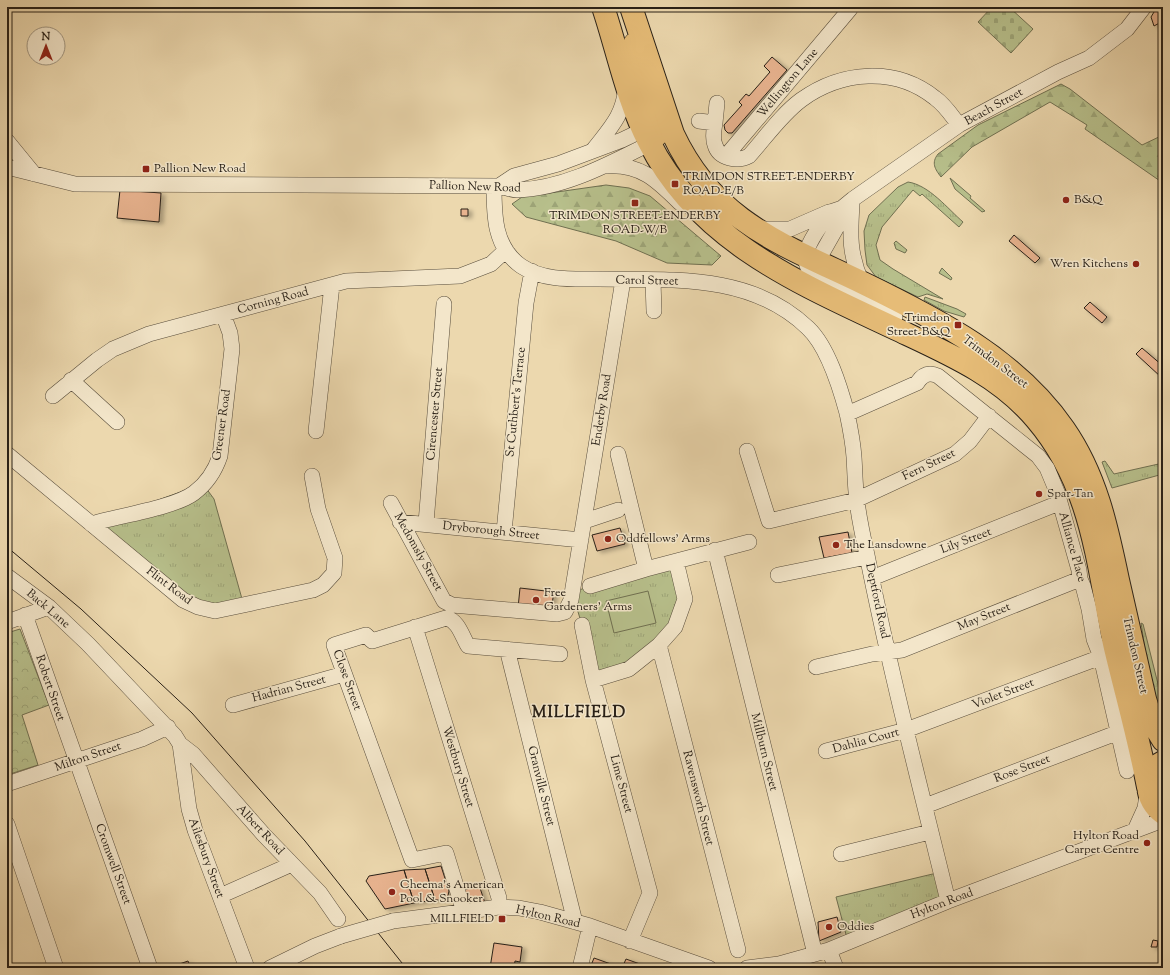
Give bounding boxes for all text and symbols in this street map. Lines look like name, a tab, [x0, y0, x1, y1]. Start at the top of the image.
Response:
north arrow	[26, 26, 66, 66]
text: N	[41, 29, 51, 45]
street label: Wellington Lane	[753, 44, 823, 122]
street label: Beach Street	[961, 84, 1027, 130]
place label: Pallion New Road	[154, 160, 246, 178]
marker: Pallion New Road	[141, 164, 151, 174]
place label: TRIMDON STREET-ENDERBY ROAD-E/B	[683, 168, 855, 200]
street label: Pallion New Road	[429, 176, 521, 198]
marker: TRIMDON STREET-ENDERBY ROAD-E/B	[670, 179, 680, 189]
place label: B&Q	[1074, 191, 1104, 209]
marker: B&Q	[1061, 195, 1071, 205]
marker: TRIMDON STREET-ENDERBY ROAD-W/B	[630, 198, 640, 208]
place label: TRIMDON STREET-ENDERBY ROAD-W/B	[549, 207, 721, 239]
place label: Wren Kitchens	[1050, 255, 1128, 273]
marker: Wren Kitchens	[1131, 259, 1141, 269]
street label: Carol Street	[615, 271, 679, 291]
street label: Corning Road	[235, 283, 311, 319]
place label: Trimdon Street-B&Q	[887, 309, 952, 341]
marker: Trimdon Street-B&Q	[953, 320, 963, 330]
street label: Trimdon Street	[958, 331, 1032, 393]
street label: St Cuthbert's Terrace	[501, 346, 531, 458]
street label: Cirencester Street	[422, 367, 448, 461]
street label: Enderby Road	[587, 373, 617, 447]
street label: Greener Road	[208, 388, 236, 462]
street label: Fern Street	[899, 444, 959, 486]
place label: Spar-Tan	[1047, 485, 1094, 503]
marker: Spar-Tan	[1034, 489, 1044, 499]
street label: Medomsly Street	[389, 510, 447, 594]
street label: Alliance Place	[1053, 510, 1091, 585]
street label: Dryborough Street	[442, 517, 540, 545]
street label: Lily Street	[938, 523, 994, 559]
place label: Oddfellows' Arms	[616, 530, 710, 548]
marker: Oddfellows' Arms	[603, 534, 613, 544]
place label: The Lansdowne	[844, 536, 927, 554]
marker: The Lansdowne	[831, 540, 841, 550]
street label: Deptford Road	[860, 561, 894, 641]
street label: Flint Road	[142, 563, 196, 610]
place label: Free Gardeners' Arms	[544, 584, 632, 616]
street label: Back Lane	[22, 585, 74, 633]
marker: Free Gardeners' Arms	[531, 595, 541, 605]
street label: May Street	[955, 598, 1013, 636]
street label: Trimdon Street	[1117, 615, 1153, 695]
street label: Close Street	[328, 647, 366, 713]
street label: Robert Street	[30, 652, 70, 724]
street label: Hadrian Street	[250, 671, 328, 707]
street label: Violet Street	[969, 674, 1037, 714]
district label: MILLFIELD	[532, 702, 626, 725]
street label: Millburn Street	[746, 711, 782, 793]
street label: Dahlia Court	[831, 723, 901, 759]
street label: Westbury Street	[437, 724, 479, 810]
street label: Milton Street	[52, 737, 124, 777]
street label: Granville Street	[522, 744, 560, 828]
street label: Ravensworh Street	[677, 749, 719, 847]
street label: Rose Street	[991, 750, 1053, 788]
street label: Lime Street	[605, 753, 637, 815]
street label: Albert Road	[232, 801, 288, 860]
street label: Ailesbury Street	[183, 815, 229, 901]
street label: Cromwell Street	[90, 821, 136, 907]
place label: Hylton Road Carpet Centre	[1065, 827, 1139, 859]
marker: Hylton Road Carpet Centre	[1142, 838, 1152, 848]
place label: Cheema's American Pool & Snooker	[400, 876, 504, 908]
street label: Hylton Road	[908, 884, 976, 924]
marker: Cheema's American Pool & Snooker	[387, 887, 397, 897]
street label: Hylton Road	[514, 901, 582, 933]
place label: MILLFIELD	[430, 910, 494, 928]
marker: MILLFIELD	[497, 914, 507, 924]
place label: Oddies	[837, 918, 875, 936]
marker: Oddies	[824, 922, 834, 932]

